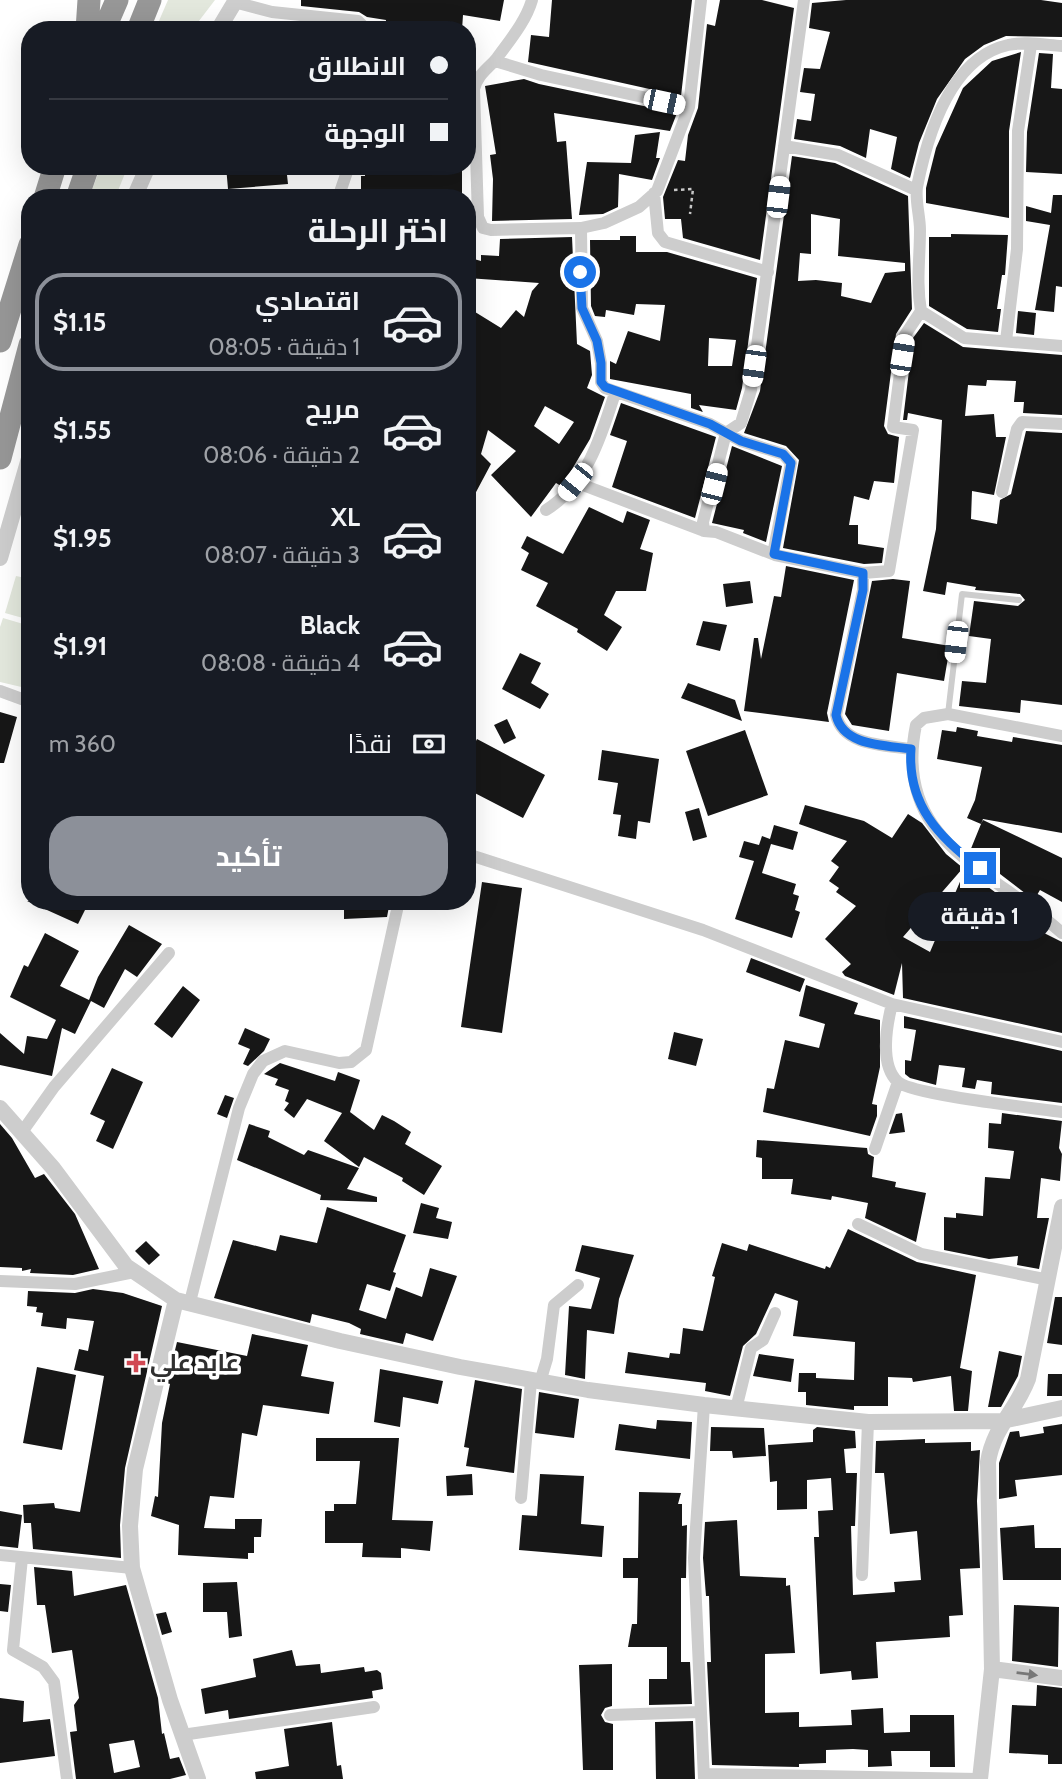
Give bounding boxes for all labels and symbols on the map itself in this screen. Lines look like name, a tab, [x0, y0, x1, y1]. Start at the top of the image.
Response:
car	[642, 87, 687, 117]
car	[766, 175, 791, 219]
route start	[564, 256, 596, 288]
car	[889, 333, 916, 377]
car	[741, 344, 768, 388]
car	[554, 459, 597, 505]
car	[699, 461, 730, 507]
car	[944, 620, 969, 664]
route end	[964, 852, 996, 884]
callout: 1 دقيقة	[908, 892, 1052, 942]
place label: عابد علي	[150, 1348, 239, 1382]
marker: عابد علي	[128, 1355, 144, 1371]
one-way arrow	[1016, 1668, 1038, 1679]

